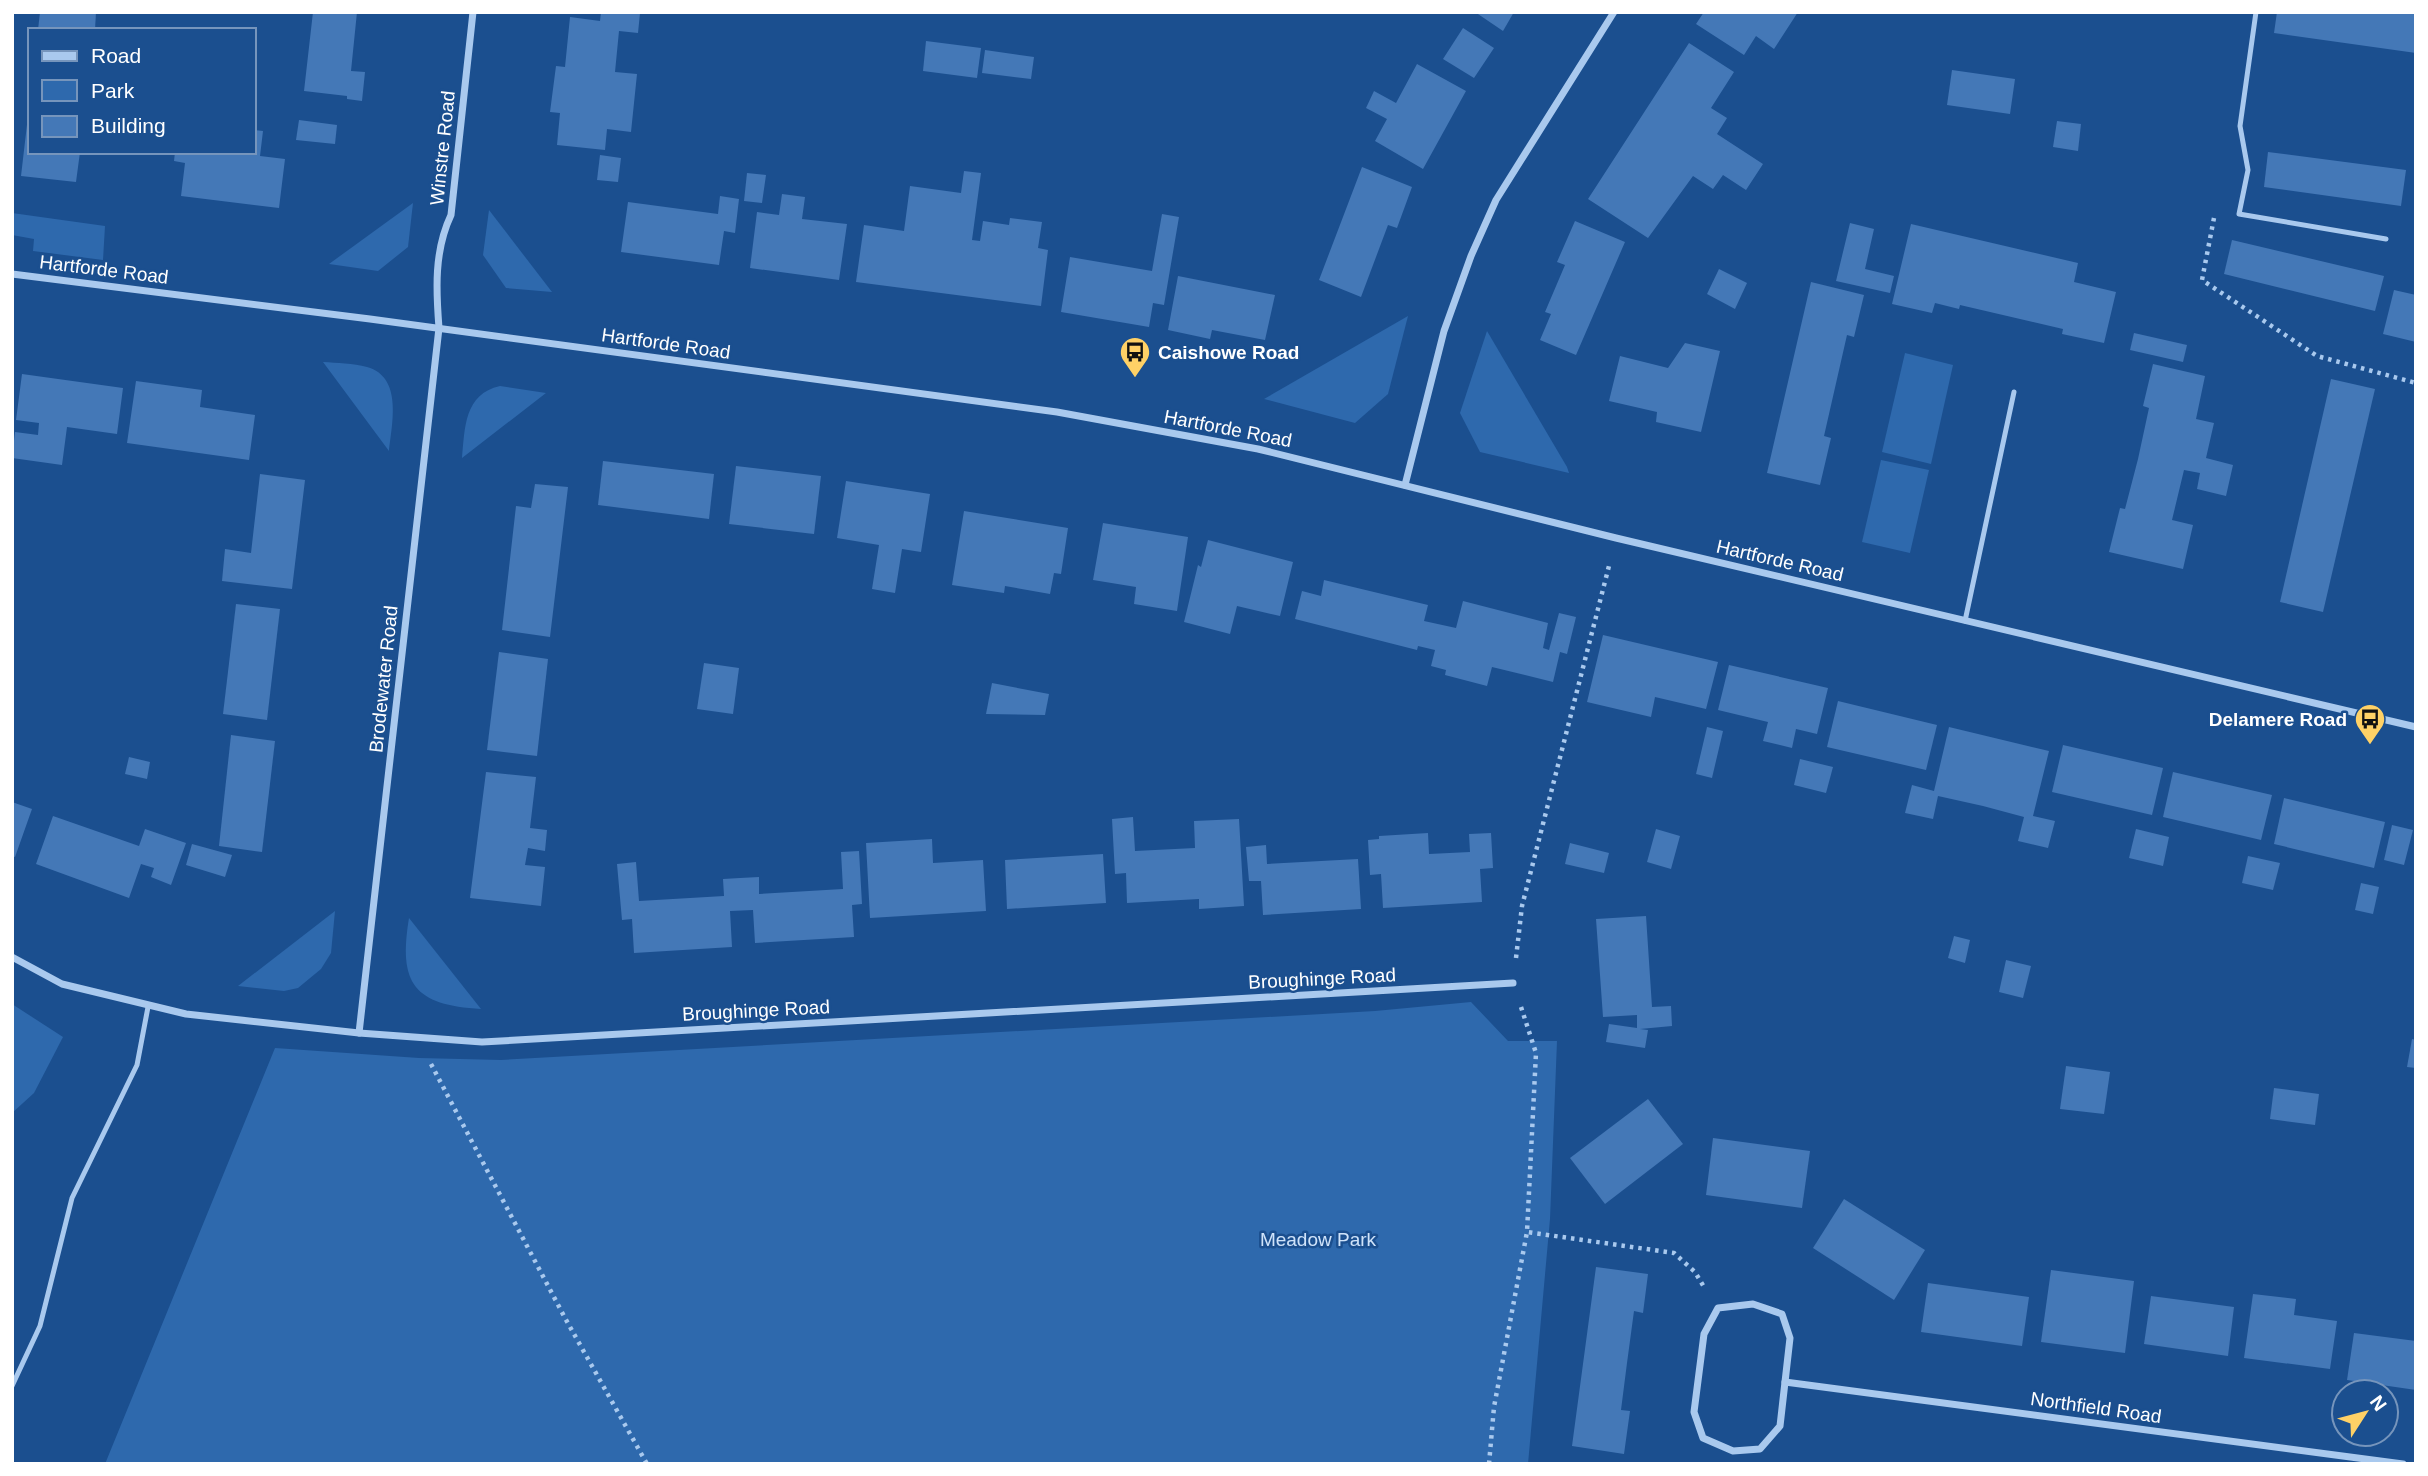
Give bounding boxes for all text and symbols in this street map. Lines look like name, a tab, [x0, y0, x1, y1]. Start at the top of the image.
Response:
legend	[28, 28, 256, 154]
text: Road	[91, 44, 141, 67]
text: Park	[91, 79, 135, 102]
street label: Winstre Road	[426, 90, 459, 206]
text: Building	[91, 114, 166, 137]
street label: Hartforde Road	[38, 251, 170, 288]
street label: Hartforde Road	[600, 324, 732, 363]
bus stop icon: Caishowe Road	[1118, 335, 1152, 379]
place label: Caishowe Road	[1158, 342, 1299, 363]
street label: Hartforde Road	[1162, 406, 1294, 451]
street label: Hartforde Road	[1714, 536, 1846, 585]
street label: Brodewater Road	[365, 604, 402, 754]
bus stop icon: Delamere Road	[2353, 702, 2387, 746]
place label: Delamere Road	[2209, 709, 2347, 730]
street label: Broughinge Road	[1248, 964, 1396, 993]
street label: Broughinge Road	[682, 996, 830, 1025]
park label: Meadow Park	[1260, 1229, 1377, 1250]
north arrow	[2330, 1378, 2400, 1448]
street label: Northfield Road	[2029, 1388, 2163, 1427]
text: N	[2366, 1392, 2391, 1415]

